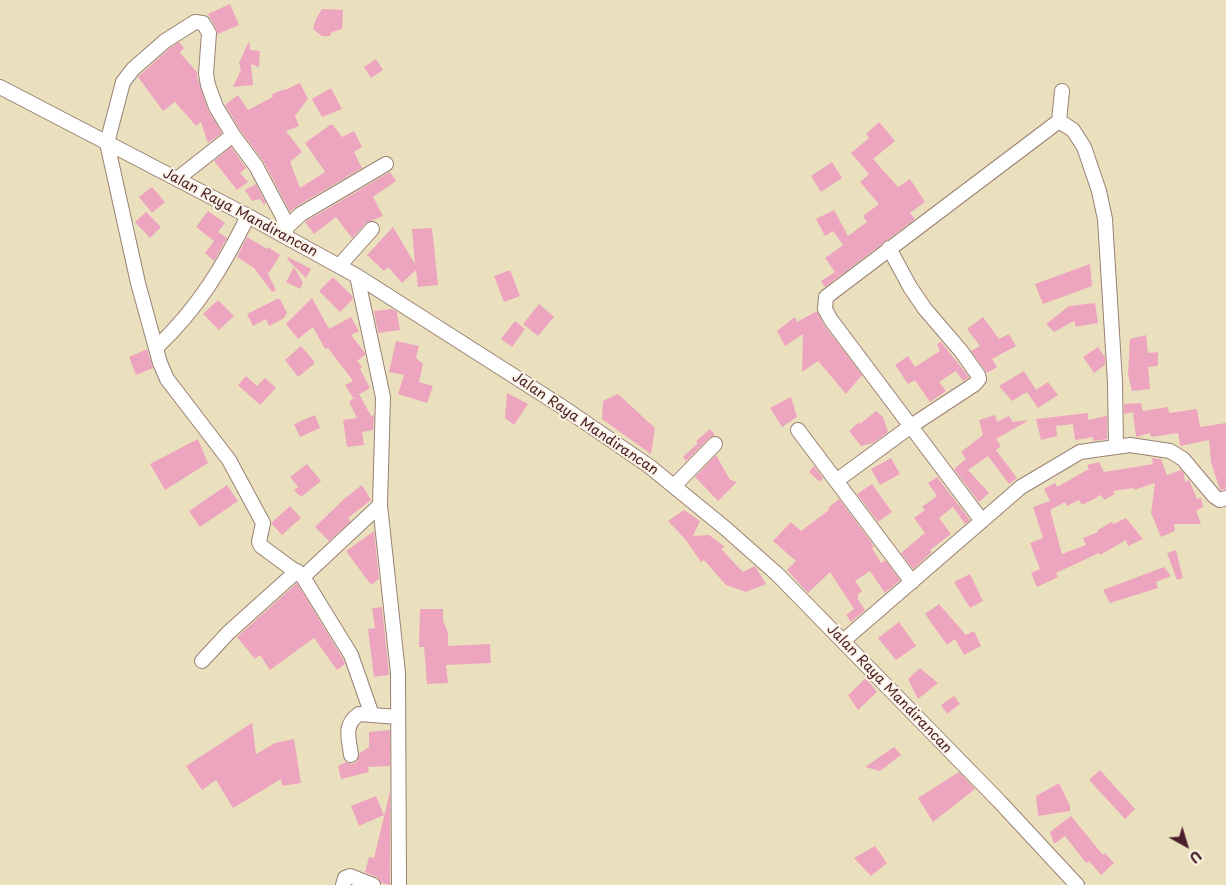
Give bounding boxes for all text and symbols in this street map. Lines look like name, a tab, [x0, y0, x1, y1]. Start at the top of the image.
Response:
street label: Jalan Raya Mandirancan	[160, 165, 320, 261]
street label: Jalan Raya Mandirancan	[509, 369, 661, 479]
street label: Jalan Raya Mandirancan	[823, 621, 955, 757]
north arrow	[1161, 820, 1211, 870]
text: U	[1185, 846, 1207, 869]

